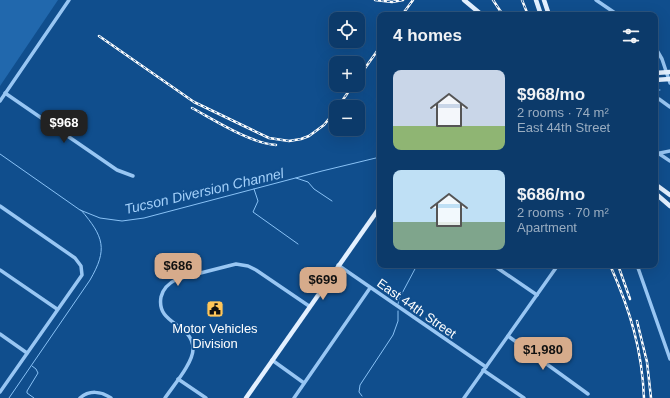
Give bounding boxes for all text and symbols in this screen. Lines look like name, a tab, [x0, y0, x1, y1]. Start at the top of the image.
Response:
map controls	[329, 12, 365, 136]
button: locate	[329, 12, 365, 48]
icon: filters	[620, 25, 642, 47]
text: 4 homes	[393, 26, 462, 45]
button: +	[329, 56, 365, 92]
text: $968/mo	[517, 85, 585, 104]
icon: home	[425, 86, 473, 134]
button: −	[329, 100, 365, 136]
text: 2 rooms · 74 m²	[517, 105, 609, 120]
pin: $968	[40, 110, 88, 144]
text: $968	[50, 115, 78, 130]
text: East 44th Street	[517, 120, 610, 135]
water label: Tucson Diversion Channel	[123, 165, 286, 217]
text: $686/mo	[517, 185, 585, 204]
icon: home	[425, 186, 473, 234]
text: 2 rooms · 70 m²	[517, 205, 609, 220]
text: Apartment	[517, 220, 577, 235]
pin: $686	[154, 253, 202, 287]
text: $686	[164, 258, 192, 273]
pin: $699	[299, 267, 347, 301]
text: $699	[309, 272, 337, 287]
street label: East 44th Street	[374, 276, 460, 342]
public building icon: Motor Vehicles Division	[205, 299, 225, 319]
place label: Motor Vehicles Division	[172, 321, 258, 351]
pin: $1,980	[510, 337, 576, 371]
text: $1,980	[523, 342, 563, 357]

